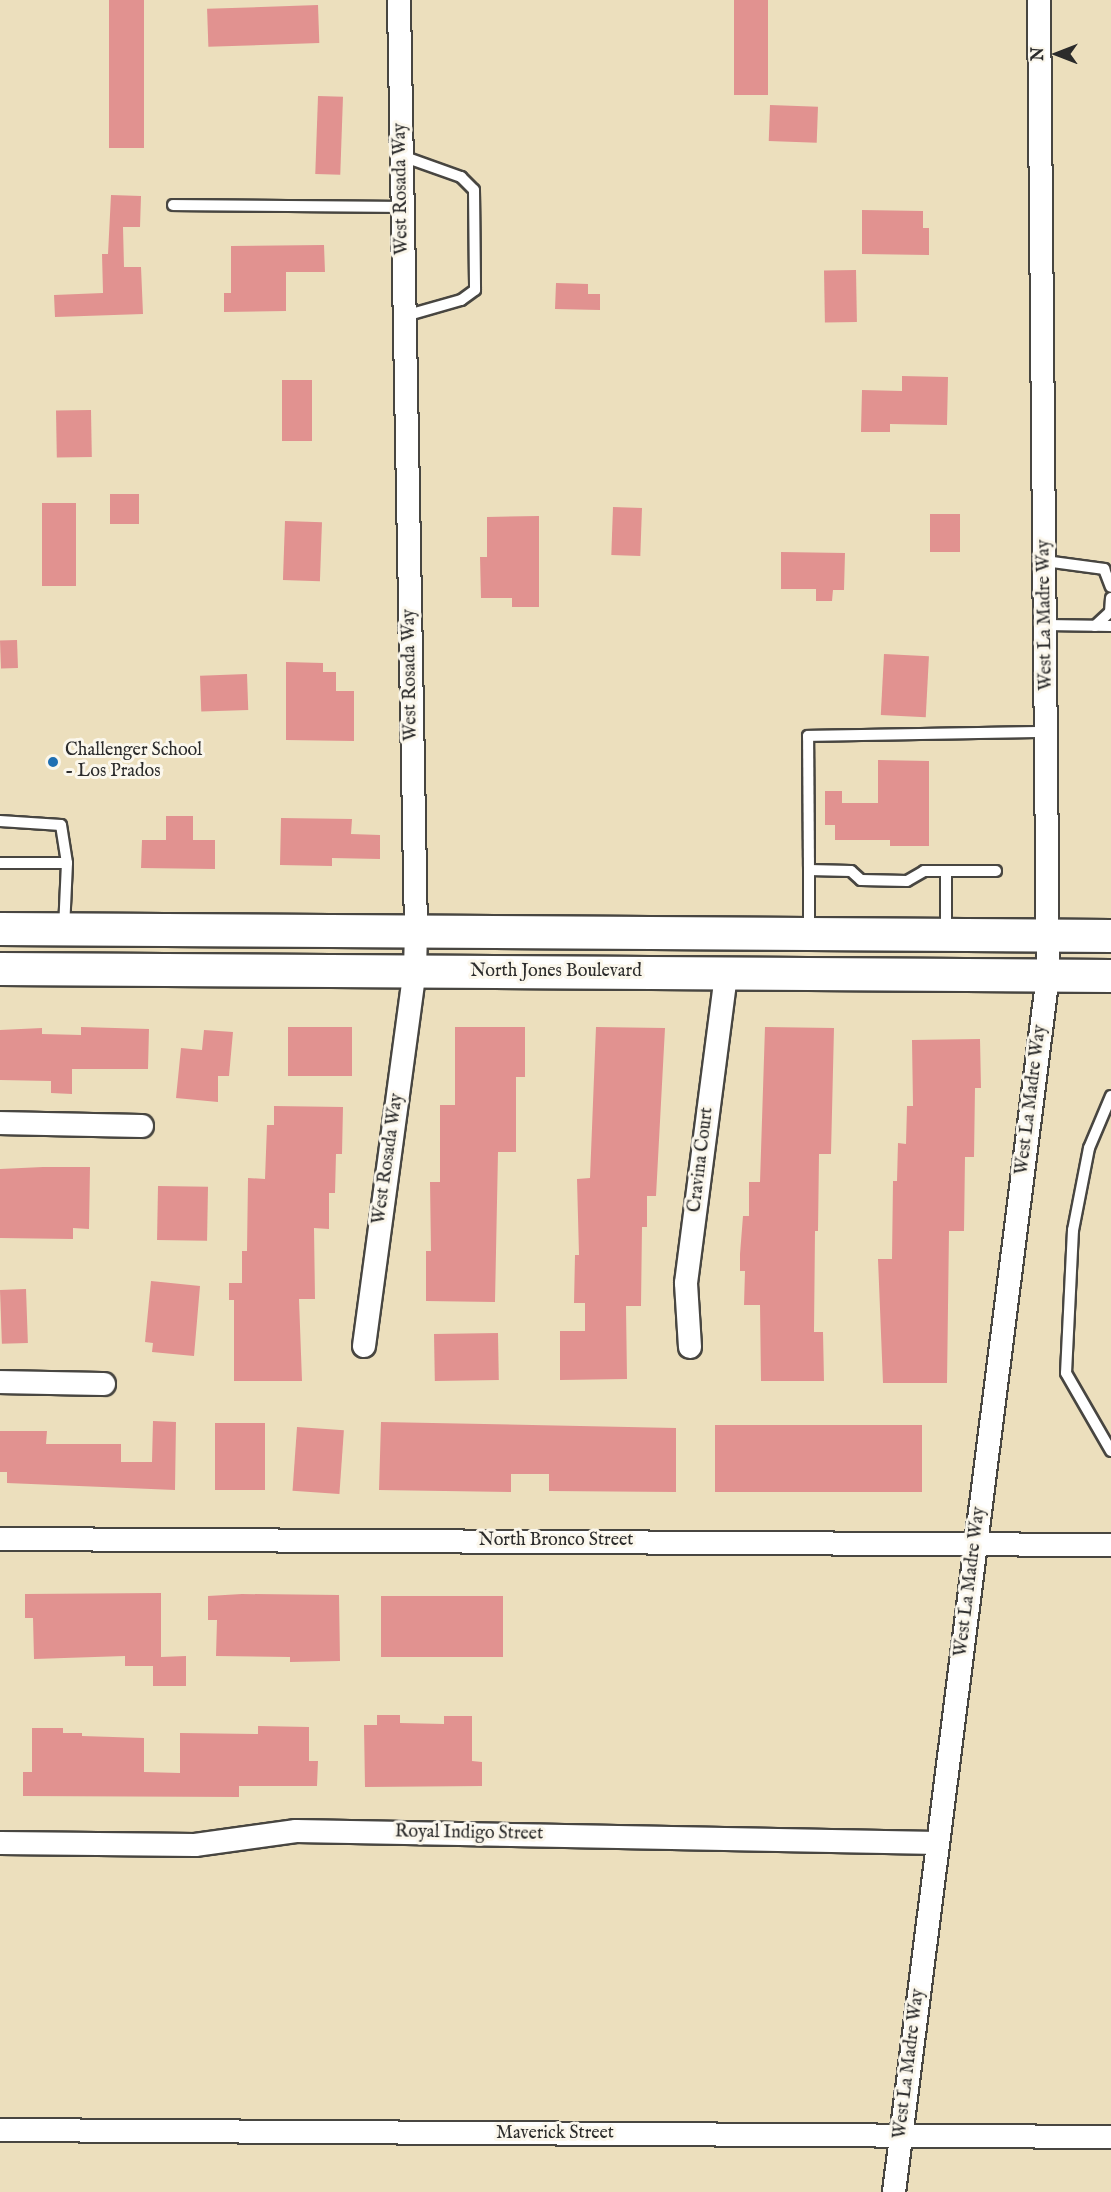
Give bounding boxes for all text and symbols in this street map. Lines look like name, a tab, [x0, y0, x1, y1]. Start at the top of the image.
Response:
north arrow	[1027, 24, 1087, 84]
text: N	[1029, 47, 1049, 61]
street label: West Rosada Way	[390, 123, 414, 255]
street label: West La Madre Way	[1034, 539, 1058, 691]
street label: West Rosada Way	[399, 609, 423, 741]
place label: Challenger School - Los Prados	[65, 741, 202, 783]
marker: Challenger School - Los Prados	[46, 755, 60, 769]
street label: North Jones Boulevard	[470, 961, 642, 983]
street label: West La Madre Way	[1012, 1024, 1052, 1176]
street label: West Rosada Way	[369, 1092, 409, 1226]
street label: Cravina Court	[685, 1106, 719, 1214]
street label: West La Madre Way	[951, 1506, 991, 1658]
street label: North Bronco Street	[479, 1530, 633, 1552]
street label: Royal Indigo Street	[395, 1822, 543, 1846]
street label: West La Madre Way	[890, 1988, 930, 2140]
street label: Maverick Street	[496, 2123, 614, 2145]

